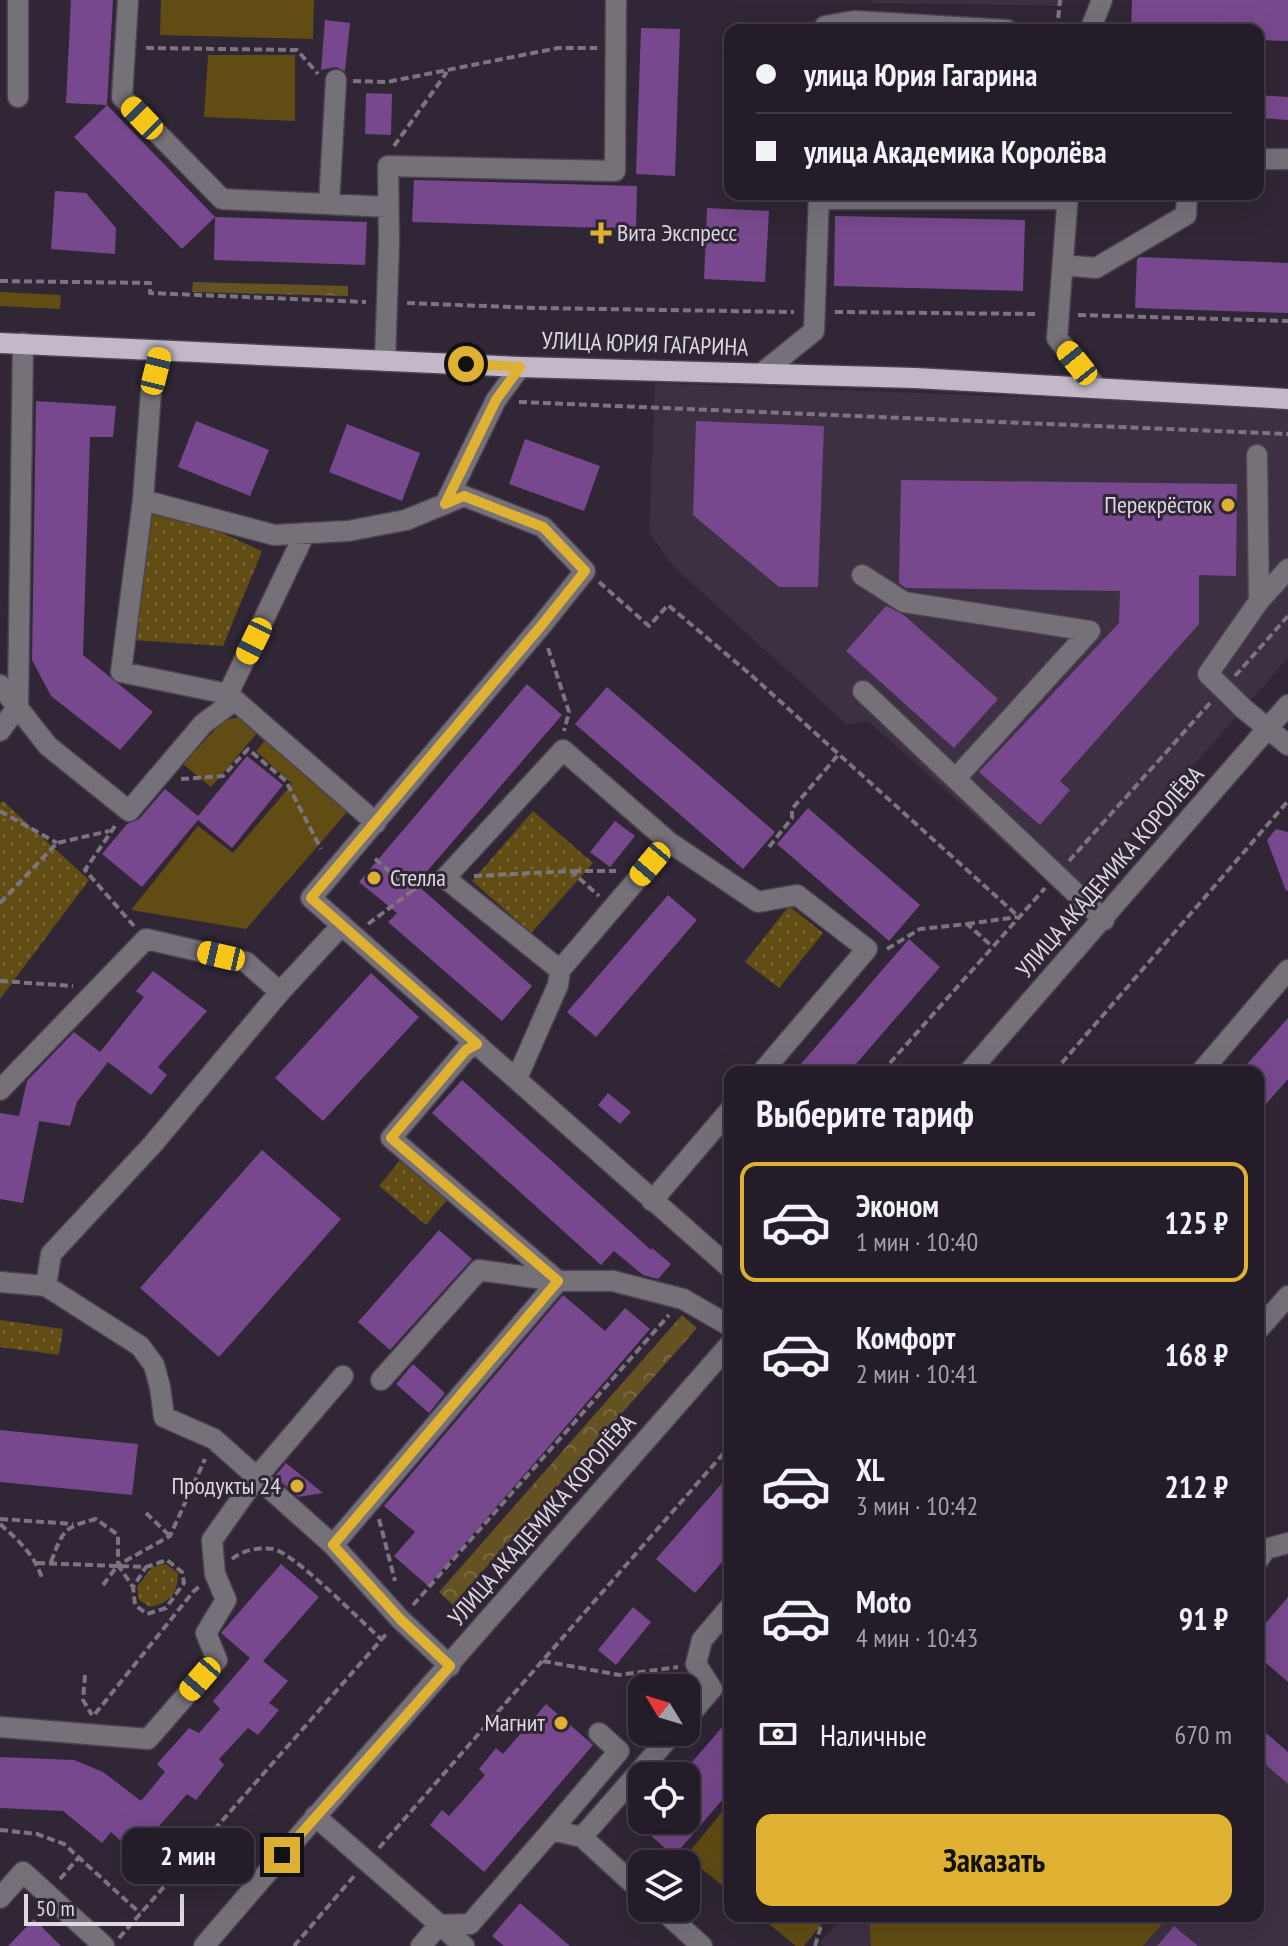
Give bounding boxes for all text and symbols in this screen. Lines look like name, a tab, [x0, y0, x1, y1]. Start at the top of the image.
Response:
text: улица Юрия Гагарина	[804, 55, 1037, 94]
car	[117, 92, 167, 144]
text: улица Академика Королёва	[804, 132, 1107, 171]
place label: Вита Экспресс	[617, 217, 738, 248]
marker: Вита Экспресс	[592, 224, 610, 242]
street label: УЛИЦА ЮРИЯ ГАГАРИНА	[541, 324, 750, 363]
car	[1053, 337, 1101, 389]
car	[139, 345, 173, 397]
route start	[448, 346, 484, 382]
place label: Перекрёсток	[1104, 489, 1213, 520]
marker: Перекрёсток	[1219, 496, 1237, 514]
car	[233, 614, 275, 668]
street label: УЛИЦА АКАДЕМИКА КОРОЛЁВА	[1009, 759, 1211, 984]
car	[625, 838, 675, 890]
place label: Стелла	[390, 862, 446, 893]
marker: Стелла	[365, 869, 383, 887]
car	[195, 939, 247, 973]
text: Выберите тариф	[756, 1090, 974, 1137]
icon: car	[760, 1186, 832, 1258]
text: Эконом	[856, 1186, 939, 1225]
text: 125 ₽	[1164, 1203, 1228, 1242]
text: 1 мин · 10:40	[856, 1225, 978, 1258]
icon: car	[760, 1318, 832, 1390]
text: Комфорт	[856, 1318, 955, 1357]
text: 168 ₽	[1164, 1335, 1228, 1374]
text: 2 мин · 10:41	[856, 1357, 978, 1390]
street label: УЛИЦА АКАДЕМИКА КОРОЛЁВА	[441, 1407, 643, 1632]
icon: car	[760, 1450, 832, 1522]
text: XL	[856, 1450, 885, 1489]
text: 212 ₽	[1164, 1467, 1228, 1506]
place label: Продукты 24	[171, 1470, 281, 1501]
marker: Продукты 24	[288, 1477, 306, 1495]
text: 3 мин · 10:42	[856, 1489, 978, 1522]
icon: car	[760, 1582, 832, 1654]
text: Moto	[856, 1582, 911, 1621]
text: 91 ₽	[1179, 1599, 1228, 1638]
text: 4 мин · 10:43	[856, 1621, 978, 1654]
car	[175, 1653, 225, 1705]
north arrow	[628, 1674, 700, 1746]
map controls	[628, 1674, 700, 1922]
place label: Магнит	[484, 1707, 545, 1738]
icon: cash	[756, 1712, 800, 1756]
marker: Магнит	[552, 1714, 570, 1732]
text: Наличные	[820, 1715, 927, 1754]
text: 670 m	[1174, 1718, 1232, 1751]
button: locate	[628, 1762, 700, 1834]
button: Заказать	[756, 1814, 1232, 1906]
callout: 2 мин	[122, 1827, 254, 1883]
route end	[264, 1837, 300, 1873]
text: 2 мин	[160, 1839, 216, 1872]
button: layers	[628, 1850, 700, 1922]
scale bar	[24, 1890, 184, 1926]
text: 50 m	[36, 1894, 75, 1922]

